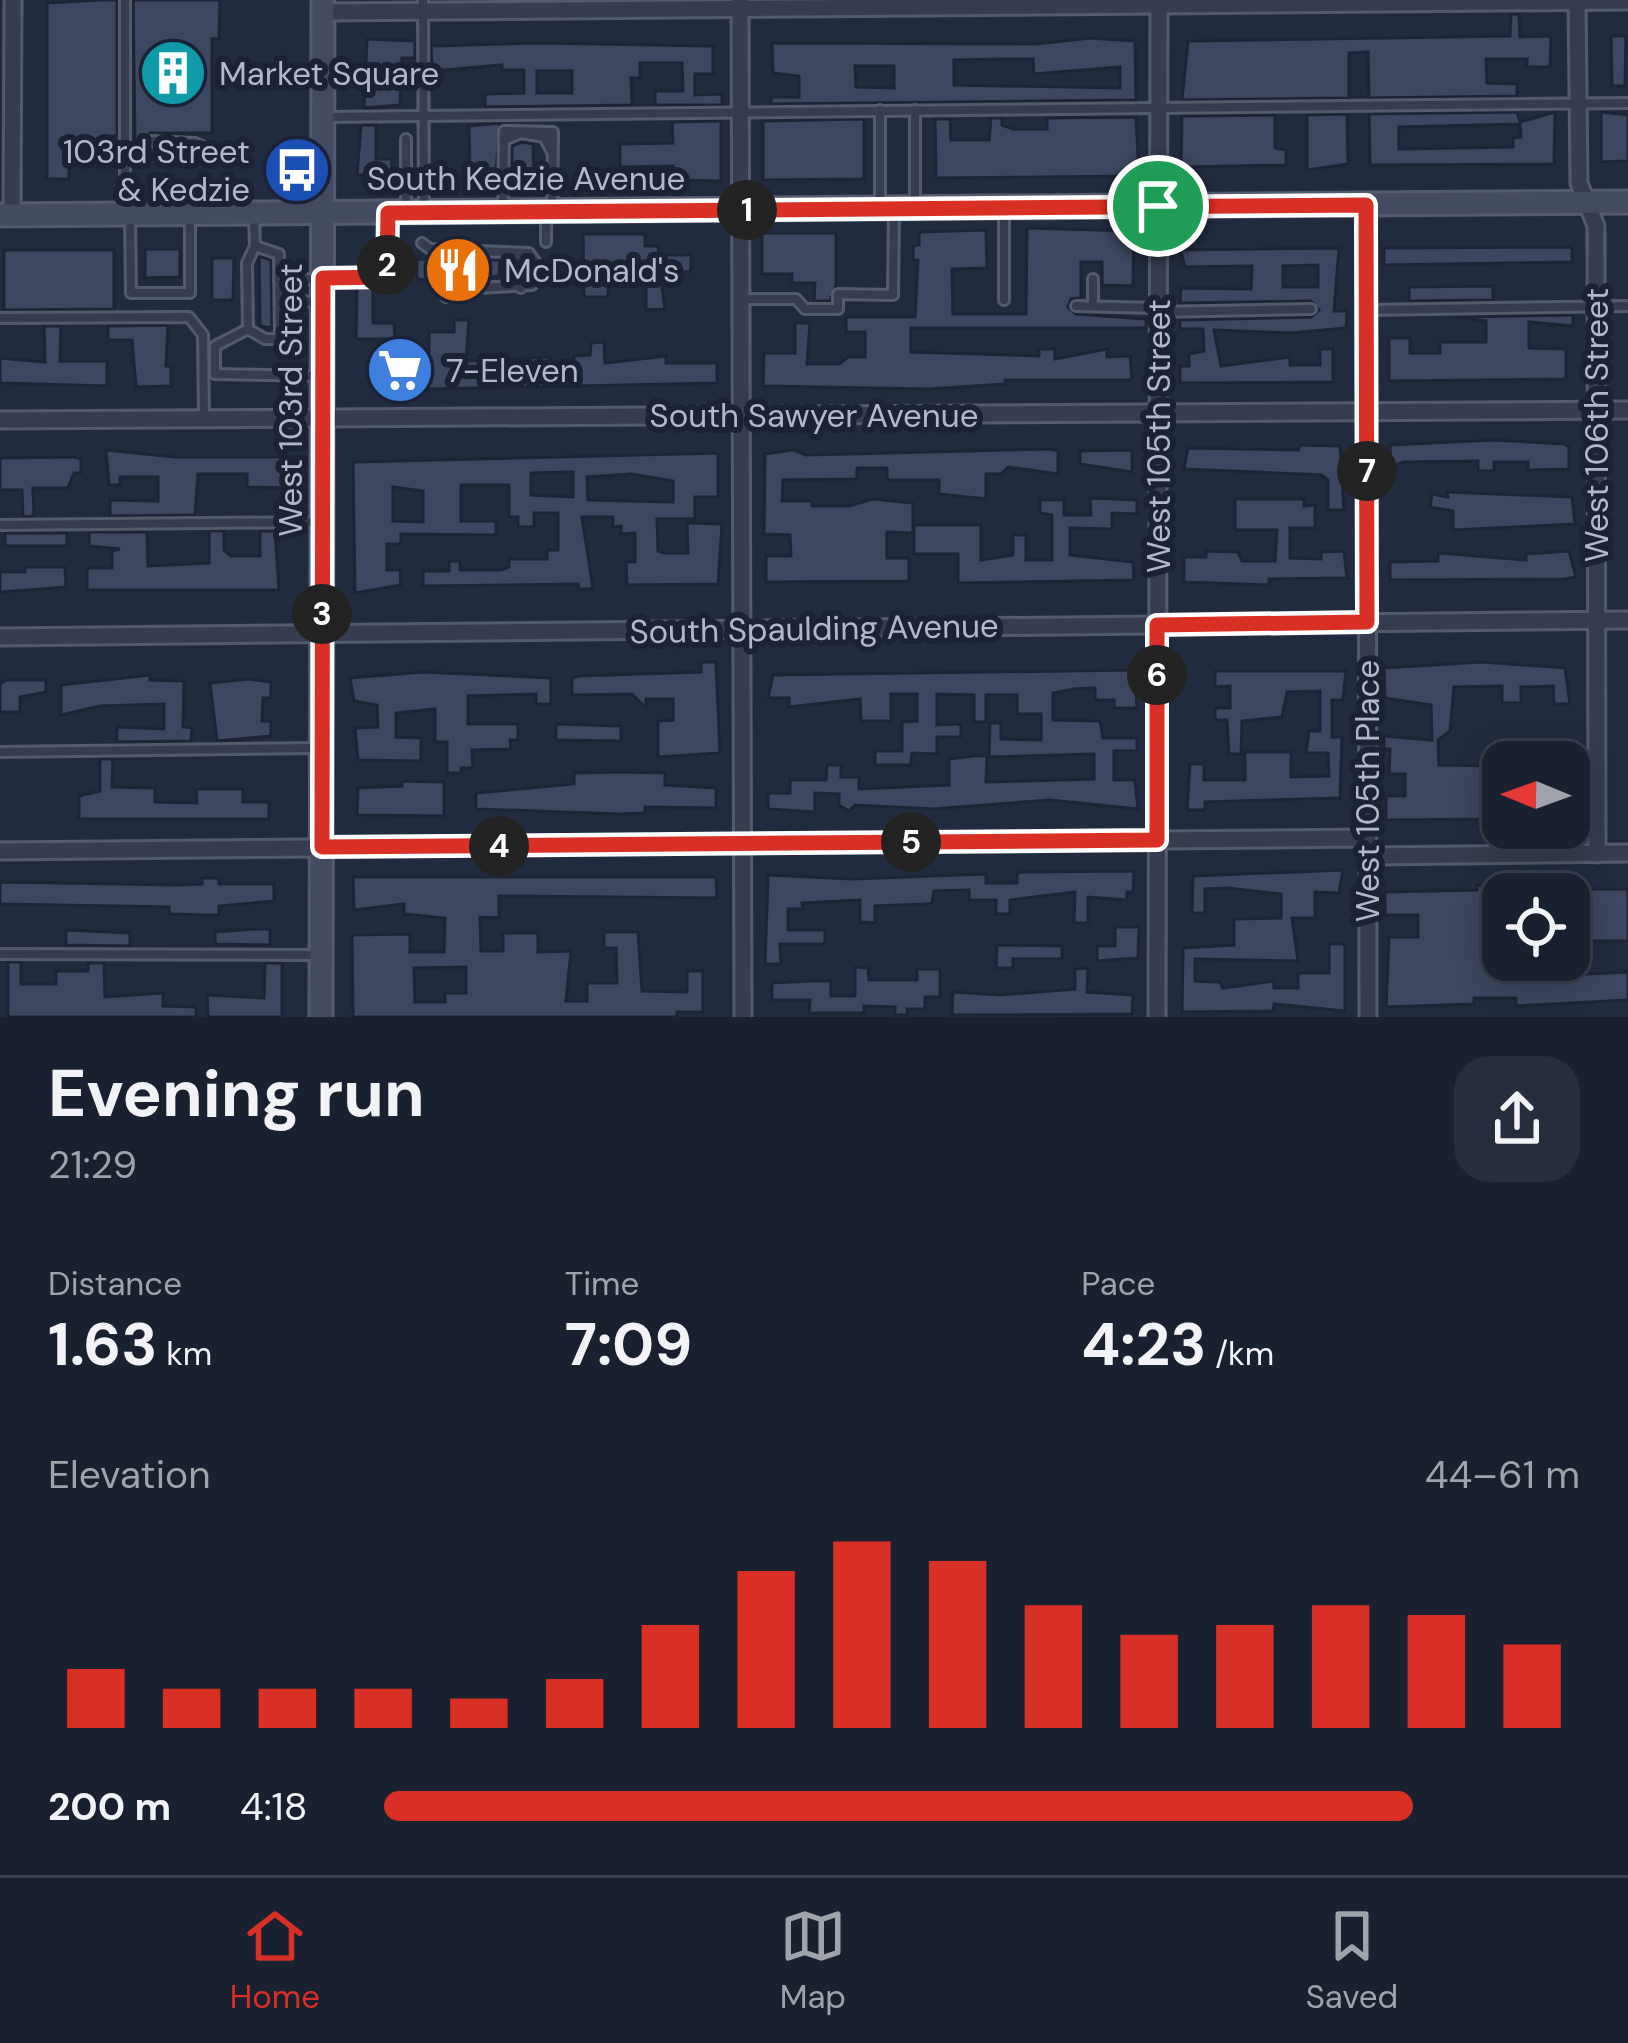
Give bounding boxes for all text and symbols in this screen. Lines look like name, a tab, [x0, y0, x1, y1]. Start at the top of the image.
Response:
building icon: Market Square	[138, 38, 208, 108]
place label: Market Square	[219, 52, 439, 95]
place label: 103rd Street & Kedzie	[63, 130, 250, 211]
bus stop icon: 103rd Street & Kedzie	[262, 135, 332, 205]
pin	[1107, 155, 1209, 257]
street label: South Kedzie Avenue	[367, 157, 685, 200]
icon: arrive	[1125, 173, 1191, 239]
pin: 1	[717, 180, 777, 240]
text: 1	[741, 188, 753, 231]
pin: 2	[357, 235, 417, 295]
restaurant icon: McDonald's	[423, 235, 493, 305]
text: 2	[377, 243, 397, 286]
place label: McDonald's	[504, 249, 680, 292]
street label: West 103rd Street	[269, 263, 312, 537]
street label: West 106th Street	[1575, 288, 1618, 562]
street label: West 105th Street	[1137, 299, 1180, 573]
supermarket icon: 7-Eleven	[365, 335, 435, 405]
place label: 7-Eleven	[446, 349, 579, 392]
street label: South Sawyer Avenue	[650, 394, 978, 437]
pin: 7	[1337, 441, 1397, 501]
text: 7	[1358, 449, 1376, 492]
pin: 3	[292, 584, 352, 644]
text: 3	[312, 592, 332, 635]
street label: South Spaulding Avenue	[629, 604, 999, 653]
pin: 6	[1127, 645, 1187, 705]
text: 6	[1147, 653, 1167, 696]
street label: West 105th Place	[1346, 660, 1389, 922]
north arrow	[1482, 741, 1590, 849]
map controls	[1482, 741, 1590, 981]
pin: 5	[881, 812, 941, 872]
pin: 4	[469, 816, 529, 876]
text: 5	[901, 820, 921, 863]
text: 4	[488, 824, 510, 867]
button: locate	[1482, 873, 1590, 981]
text: Evening run	[48, 1051, 425, 1136]
button: share	[1454, 1056, 1580, 1182]
text: 21:29	[48, 1139, 137, 1190]
text: Distance	[48, 1262, 182, 1305]
text: Time	[565, 1262, 639, 1305]
text: Pace	[1081, 1262, 1155, 1305]
text: 1.63	[48, 1305, 157, 1384]
text: 7:09	[565, 1305, 692, 1384]
text: 4:23	[1081, 1305, 1206, 1384]
text: km	[157, 1332, 212, 1375]
text: /km	[1206, 1332, 1274, 1375]
text: Elevation	[48, 1449, 211, 1500]
text: 44–61 m	[1425, 1449, 1580, 1500]
text: 200 m	[48, 1781, 171, 1832]
text: 4:18	[240, 1781, 307, 1832]
tab: Home	[230, 1903, 320, 2018]
tab: Map	[780, 1903, 846, 2018]
tab: Saved	[1306, 1903, 1398, 2018]

